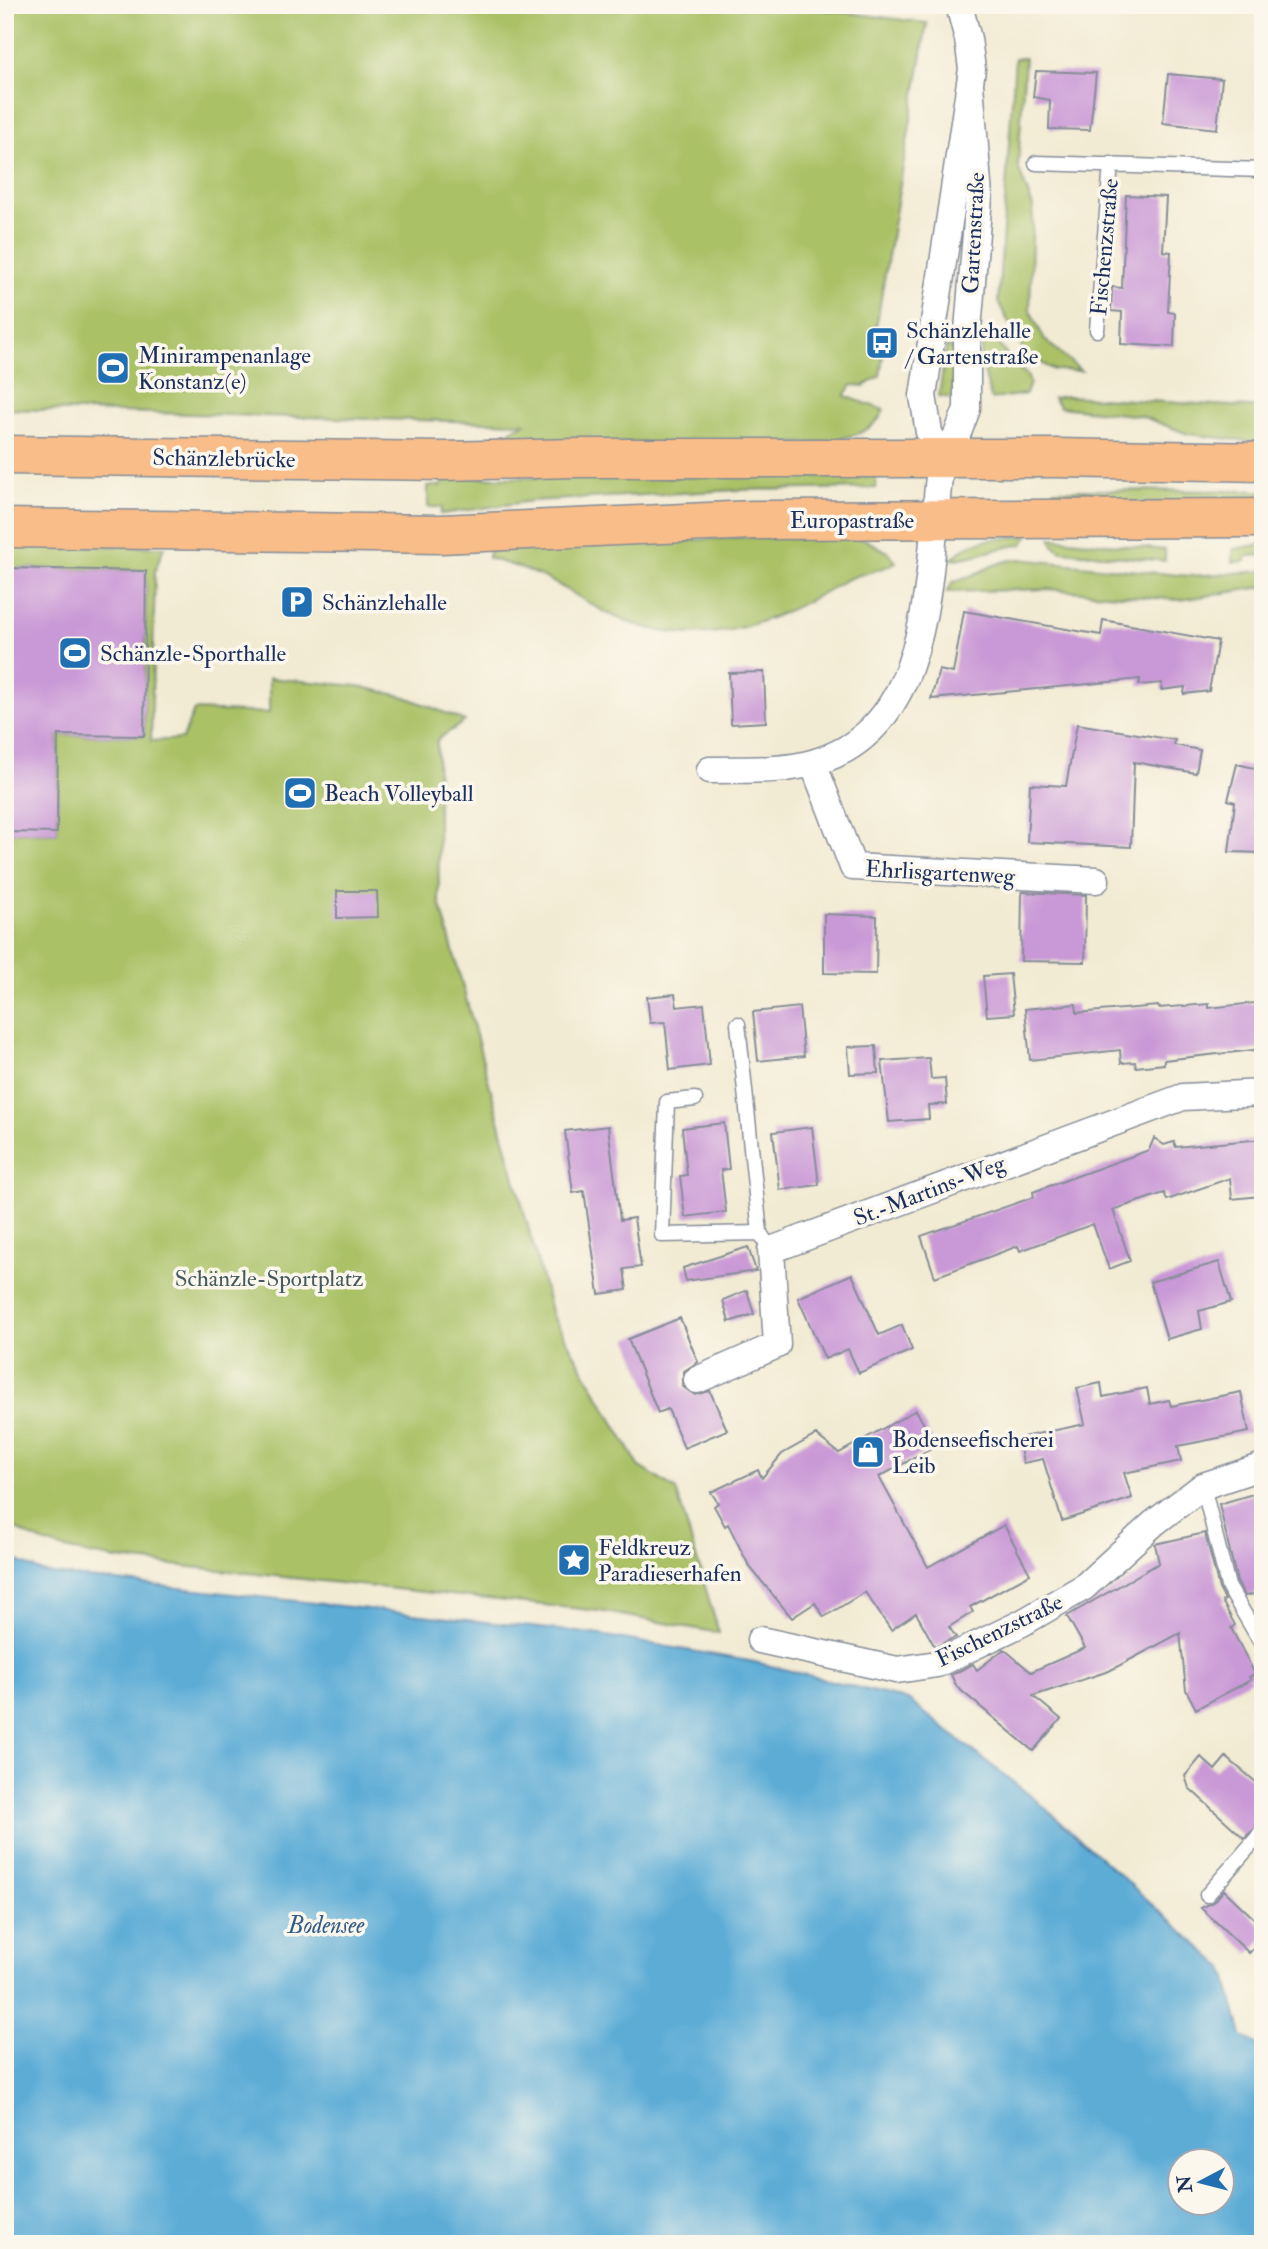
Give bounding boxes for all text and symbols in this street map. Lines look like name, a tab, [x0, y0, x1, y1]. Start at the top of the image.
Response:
street label: Gartenstraße	[956, 171, 991, 295]
street label: Fischenzstraße	[1084, 177, 1125, 317]
place label: Schänzlehalle / Gartenstraße	[904, 316, 1039, 371]
bus stop icon: Schänzlehalle / Gartenstraße	[863, 324, 901, 362]
place label: Minirampenanlage Konstanz(e)	[138, 341, 311, 396]
sports icon: Minirampenanlage Konstanz(e)	[94, 349, 132, 387]
street label: Schänzlebrücke	[152, 443, 296, 474]
street label: Europastraße	[790, 506, 915, 536]
parking icon: Schänzlehalle	[278, 583, 316, 621]
place label: Schänzlehalle	[322, 588, 447, 617]
sports icon: Schänzle-Sporthalle	[56, 634, 94, 672]
place label: Schänzle-Sporthalle	[100, 639, 286, 669]
sports icon: Beach Volleyball	[281, 774, 319, 812]
place label: Beach Volleyball	[324, 779, 474, 808]
street label: Ehrlisgartenweg	[864, 854, 1016, 891]
street label: St.-Martins-Weg	[849, 1148, 1010, 1233]
park label: Schänzle-Sportplatz	[175, 1264, 363, 1294]
place label: Bodenseefischerei Leib	[892, 1425, 1054, 1480]
shop icon: Bodenseefischerei Leib	[849, 1433, 887, 1471]
place label: Feldkreuz Paradieserhafen	[598, 1533, 742, 1588]
place icon: Feldkreuz Paradieserhafen	[555, 1541, 593, 1579]
street label: Fischenzstraße	[931, 1587, 1068, 1674]
water label: Bodensee	[287, 1910, 365, 1941]
north arrow	[1166, 2148, 1236, 2218]
text: N	[1172, 2173, 1198, 2195]

